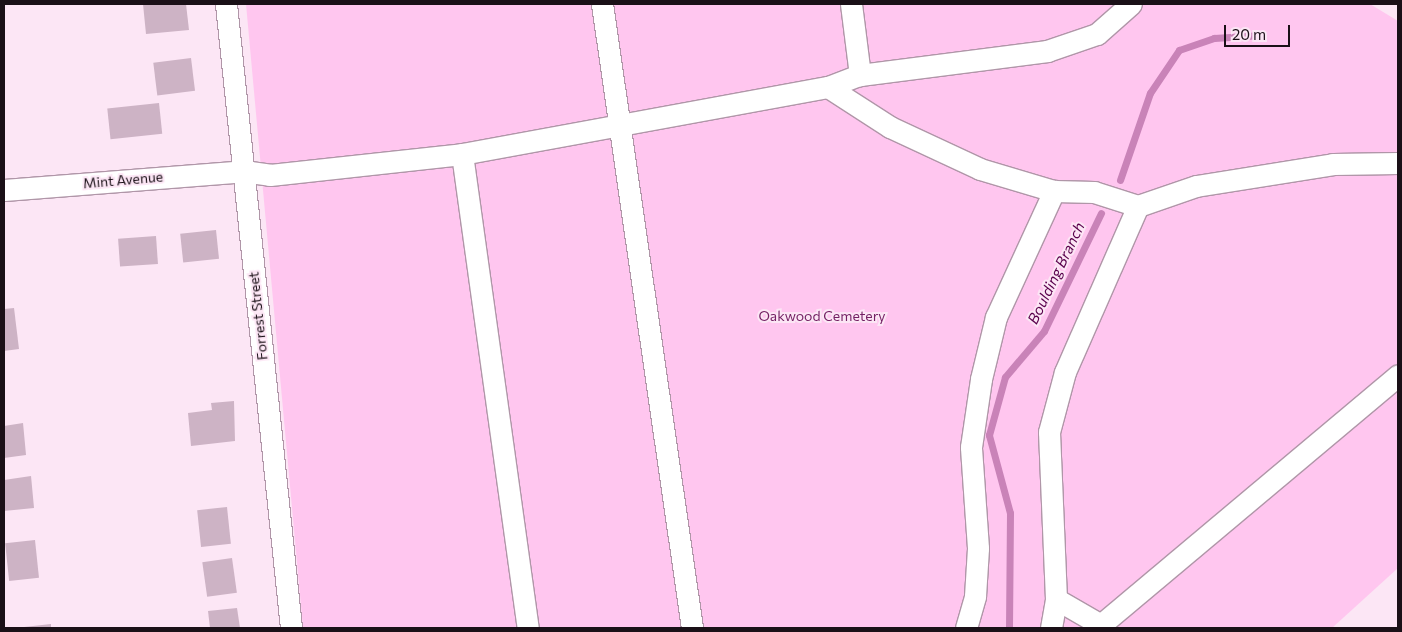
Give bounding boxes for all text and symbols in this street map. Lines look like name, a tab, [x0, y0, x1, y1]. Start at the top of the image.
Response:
scale bar	[1227, 15, 1293, 47]
text: 20 m	[1232, 25, 1266, 43]
street label: Mint Avenue	[82, 168, 164, 192]
water label: Boulding Branch	[1024, 219, 1088, 327]
street label: Forrest Street	[245, 271, 271, 361]
park label: Oakwood Cemetery	[758, 308, 886, 324]

